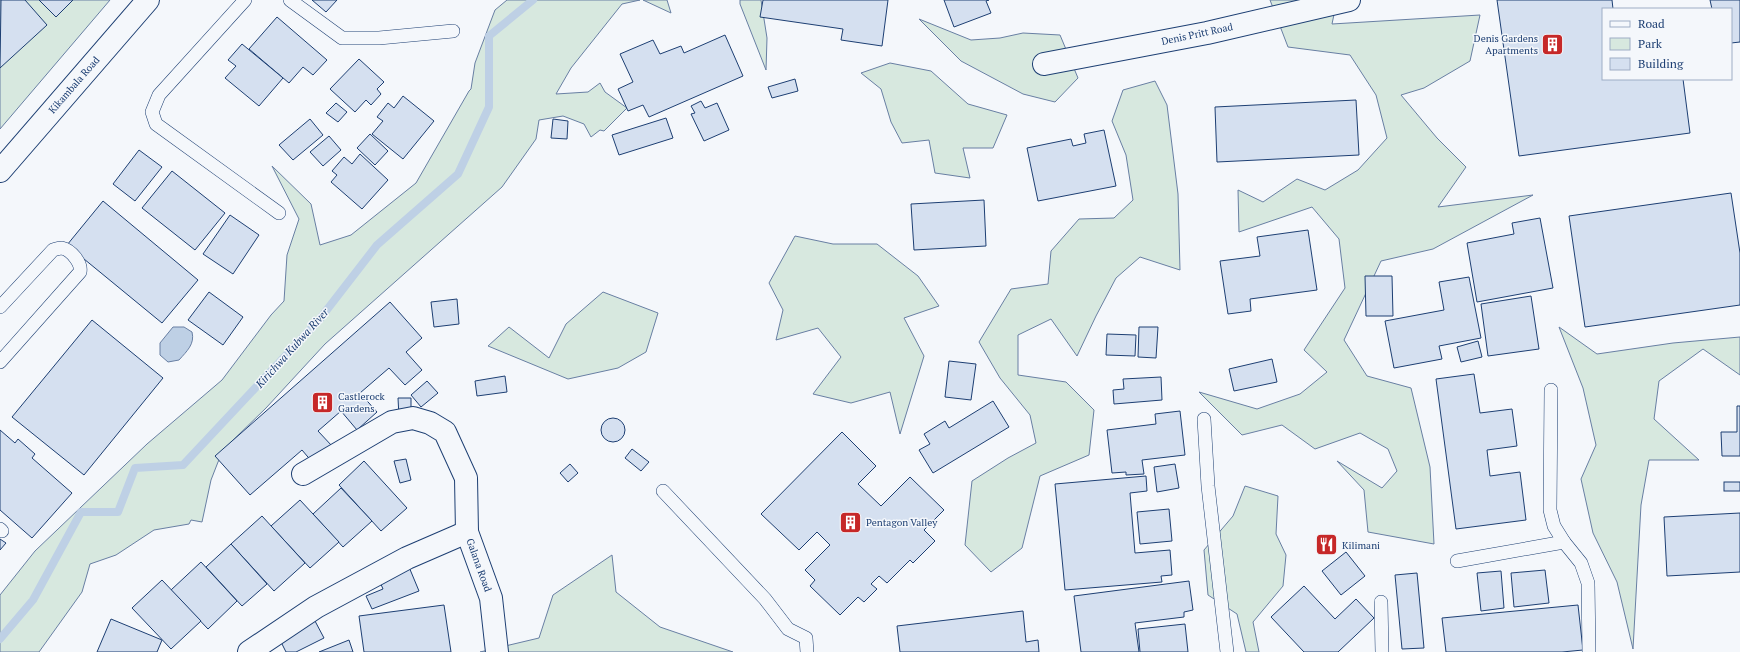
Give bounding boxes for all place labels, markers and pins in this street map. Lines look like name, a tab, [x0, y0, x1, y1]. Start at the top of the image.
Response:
building icon: Denis Gardens Apartments	[1540, 31, 1566, 57]
place label: Denis Gardens Apartments	[1474, 32, 1538, 57]
building icon: Castlerock Gardens	[309, 389, 335, 415]
place label: Castlerock Gardens	[338, 390, 386, 415]
building icon: Pentagon Valley	[838, 509, 864, 535]
place label: Pentagon Valley	[866, 516, 938, 529]
restaurant icon: Kilimani	[1314, 532, 1340, 558]
place label: Kilimani	[1342, 539, 1380, 552]

